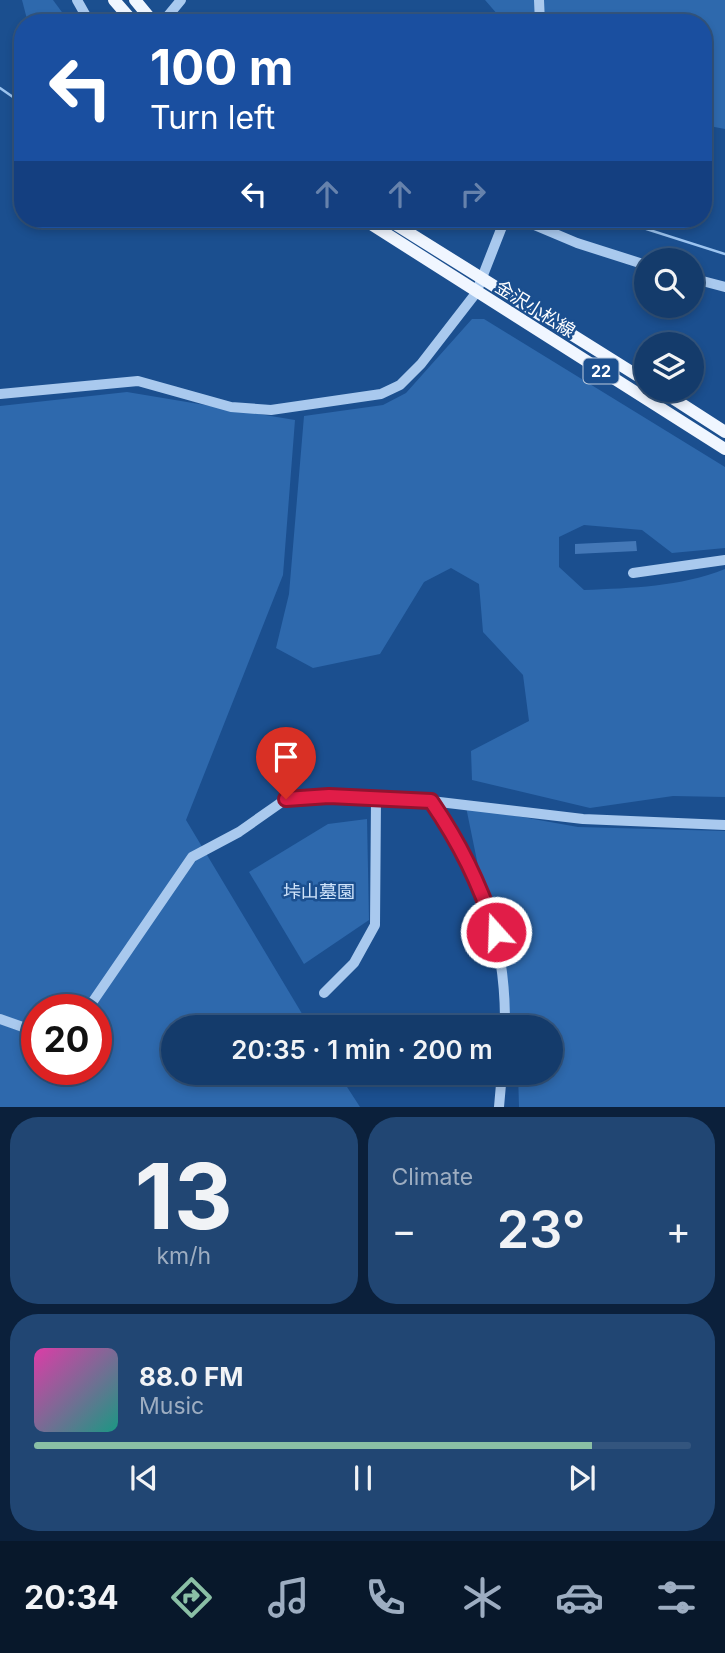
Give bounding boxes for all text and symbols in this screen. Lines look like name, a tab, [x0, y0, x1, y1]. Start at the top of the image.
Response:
text: 100 m	[150, 38, 294, 97]
icon: left	[35, 42, 126, 133]
text: Turn left	[150, 98, 275, 137]
icon: left	[235, 175, 273, 213]
icon: ahead	[308, 175, 346, 213]
icon: ahead	[381, 175, 419, 213]
icon: right	[454, 175, 492, 213]
map controls	[634, 248, 704, 402]
button: search	[634, 248, 704, 318]
street label: 金沢小松線	[492, 276, 579, 341]
button: layers	[634, 332, 704, 402]
road number: 22	[584, 358, 618, 384]
pin	[256, 727, 316, 799]
icon: arrive	[267, 738, 305, 776]
park label: 垰山墓園	[283, 881, 355, 902]
position arrow	[459, 895, 533, 969]
speed limit sign: 20	[21, 994, 112, 1085]
text: 20:35 · 1 min · 200 m	[231, 1034, 493, 1065]
text: 13	[135, 1141, 233, 1251]
text: Climate	[392, 1163, 473, 1191]
text: 23°	[497, 1198, 586, 1261]
text: −	[392, 1207, 417, 1253]
text: +	[666, 1207, 691, 1253]
text: km/h	[156, 1242, 211, 1270]
text: 88.0 FM	[139, 1361, 243, 1392]
text: Music	[139, 1392, 204, 1420]
icon: previous	[125, 1459, 163, 1497]
icon: pause	[344, 1459, 382, 1497]
icon: next	[563, 1459, 601, 1497]
icon: directions	[167, 1573, 216, 1622]
icon: music	[264, 1573, 313, 1622]
icon: phone	[361, 1573, 410, 1622]
icon: climate	[458, 1573, 507, 1622]
icon: car	[555, 1573, 604, 1622]
icon: filters	[652, 1573, 701, 1622]
text: 20:34	[24, 1578, 119, 1617]

